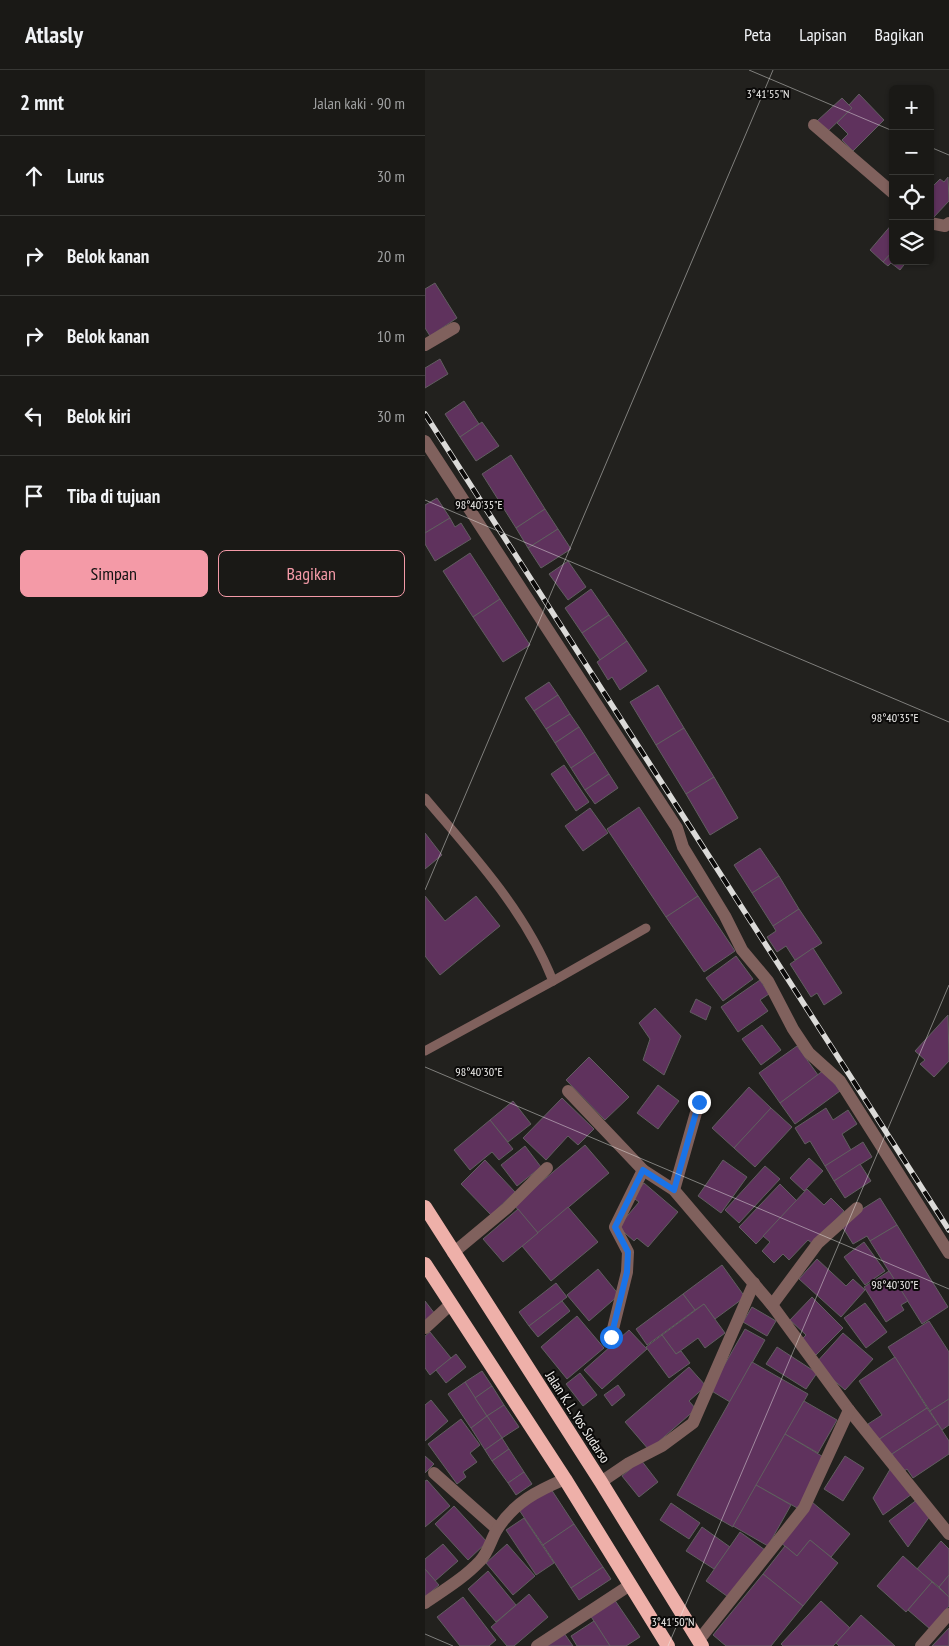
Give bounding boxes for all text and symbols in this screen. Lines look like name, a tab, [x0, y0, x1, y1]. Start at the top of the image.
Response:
text: Atlasly	[25, 19, 83, 50]
text: Peta	[744, 23, 771, 46]
text: Lapisan	[799, 23, 847, 46]
text: Bagikan	[875, 23, 924, 46]
map controls	[889, 85, 934, 265]
button: +	[889, 85, 934, 130]
text: 3°41'55"N	[746, 86, 790, 101]
text: 2 mnt	[20, 89, 64, 116]
text: Jalan kaki · 90 m	[314, 93, 405, 113]
button: −	[889, 130, 934, 175]
icon: ahead	[20, 162, 48, 190]
text: Lurus	[67, 164, 104, 188]
text: 30 m	[377, 166, 405, 186]
button: locate	[889, 175, 934, 220]
button: layers	[889, 220, 934, 265]
icon: right	[20, 242, 48, 270]
text: Belok kanan	[67, 244, 149, 268]
text: 20 m	[377, 246, 405, 266]
icon: right	[20, 322, 48, 350]
text: Belok kanan	[67, 324, 149, 348]
text: 10 m	[377, 326, 405, 346]
icon: left	[20, 402, 48, 430]
text: Belok kiri	[67, 404, 131, 428]
text: 30 m	[377, 406, 405, 426]
icon: arrive	[20, 482, 48, 510]
text: Tiba di tujuan	[67, 484, 160, 508]
text: 98°40'35"E	[455, 497, 503, 512]
button: Simpan	[20, 550, 208, 597]
button: Bagikan	[218, 550, 405, 597]
text: 98°40'35"E	[871, 710, 919, 725]
text: 98°40'30"E	[455, 1064, 503, 1079]
route end	[688, 1091, 711, 1114]
text: 98°40'30"E	[871, 1277, 919, 1292]
route start	[600, 1326, 623, 1349]
street label: Jalan K. L. Yos Sudarso	[541, 1367, 614, 1466]
text: 3°41'50"N	[651, 1614, 695, 1629]

